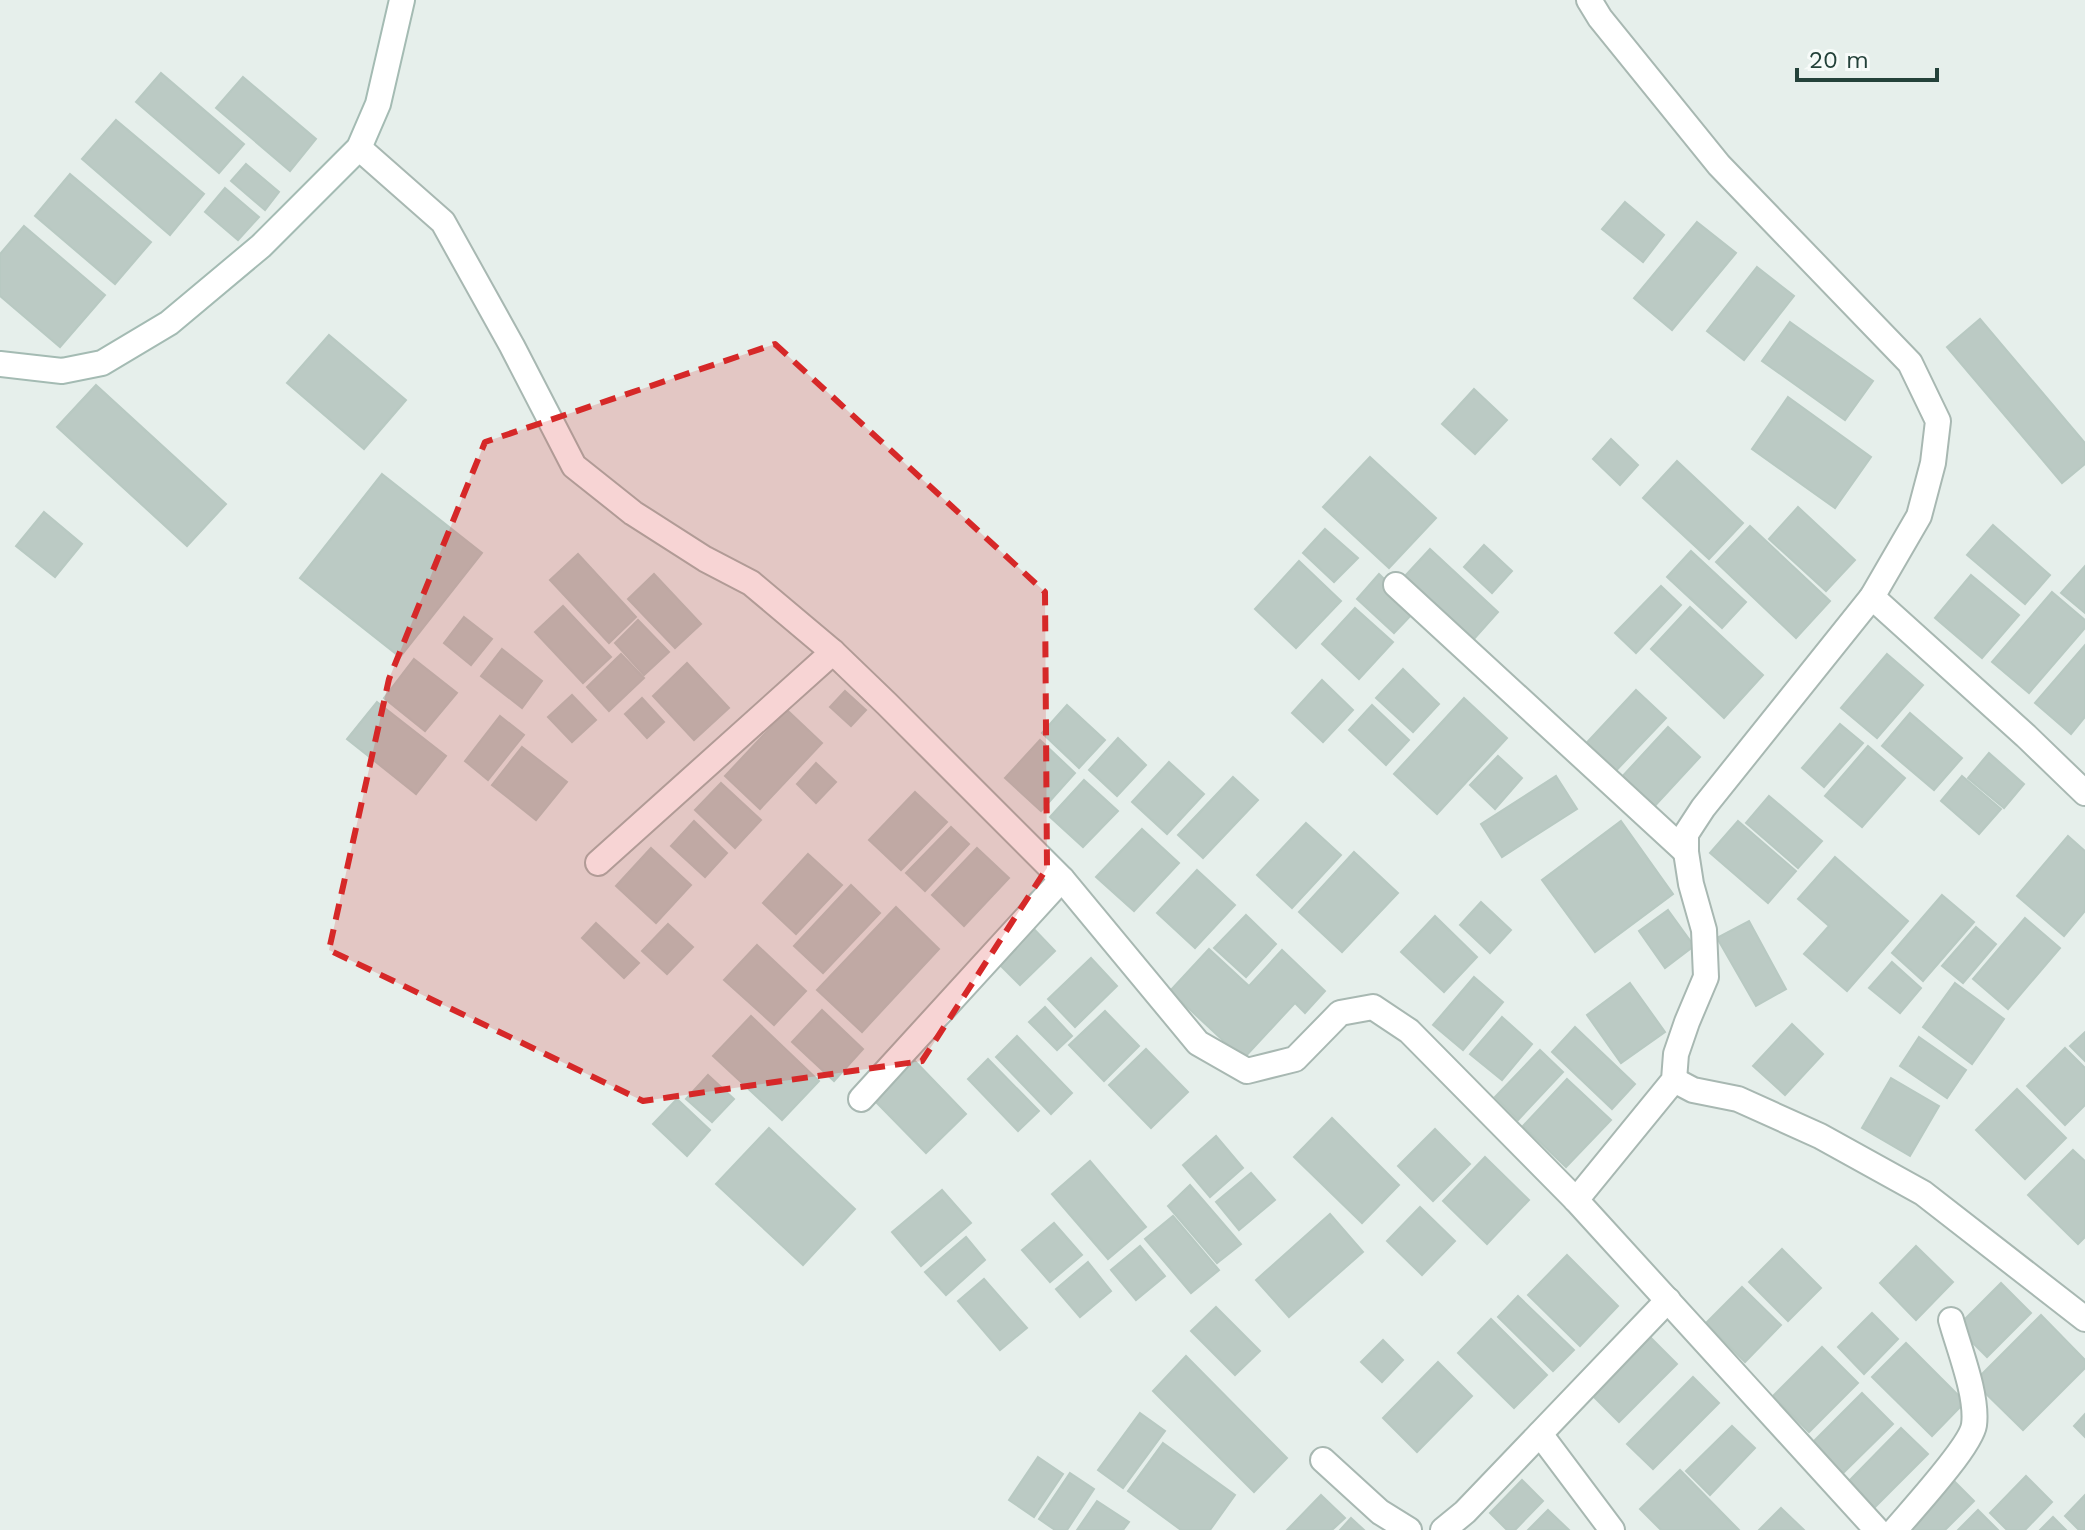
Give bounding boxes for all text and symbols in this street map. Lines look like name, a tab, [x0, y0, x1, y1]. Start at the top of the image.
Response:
scale bar	[1797, 32, 1937, 82]
text: 20 m	[1809, 46, 1869, 74]

